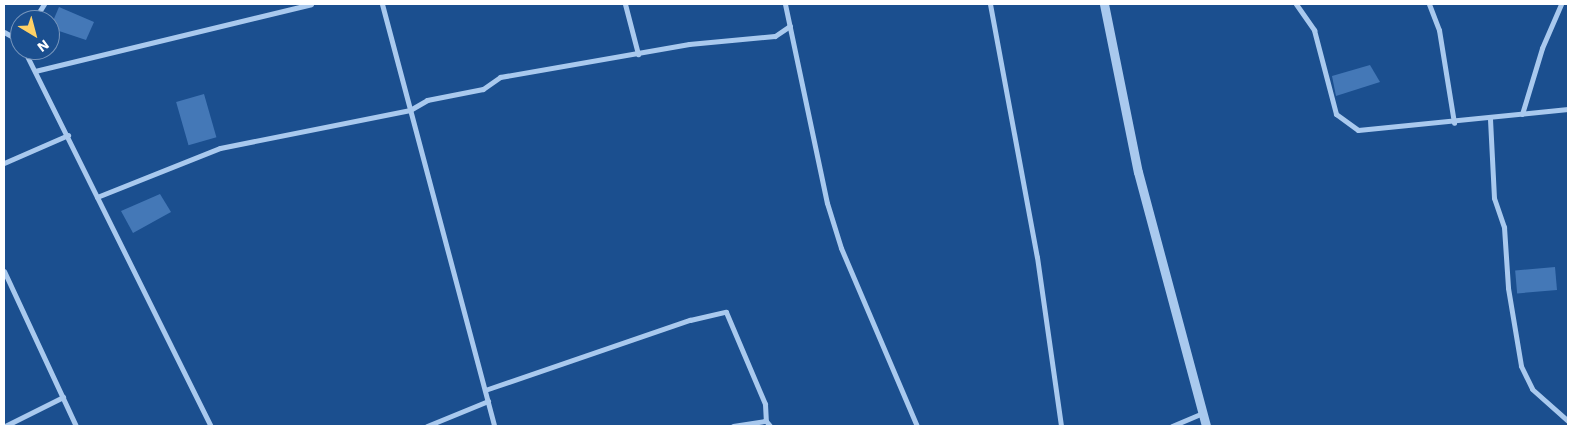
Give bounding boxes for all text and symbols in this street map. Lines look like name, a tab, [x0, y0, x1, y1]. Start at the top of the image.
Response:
north arrow	[10, 10, 60, 60]
text: N	[34, 37, 52, 56]

